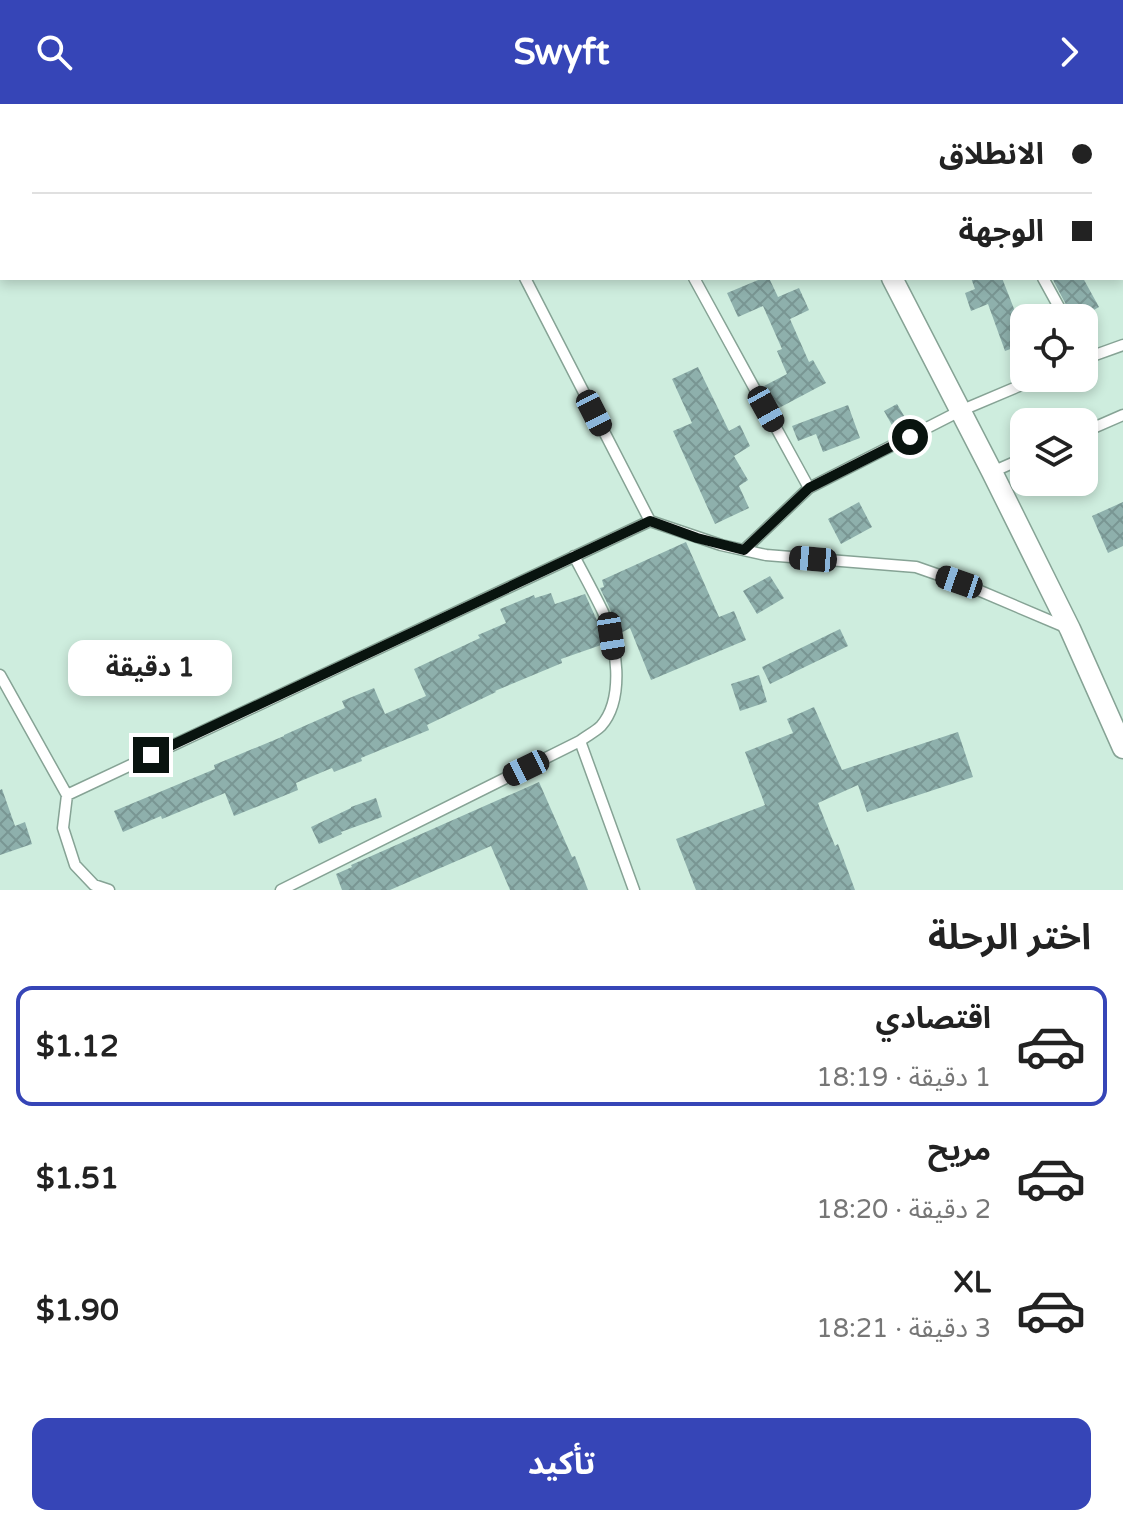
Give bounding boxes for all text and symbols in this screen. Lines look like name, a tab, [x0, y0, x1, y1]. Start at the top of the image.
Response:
icon: search	[32, 30, 76, 74]
icon: forward	[1047, 30, 1091, 74]
text: Swyft	[514, 31, 610, 74]
text: الانطلاق	[939, 136, 1044, 173]
text: الوجهة	[959, 213, 1044, 250]
map controls	[1010, 304, 1098, 496]
button: locate	[1010, 304, 1098, 392]
car	[744, 382, 788, 436]
car	[572, 386, 616, 440]
button: layers	[1010, 408, 1098, 496]
route start	[892, 419, 928, 455]
car	[788, 545, 838, 573]
car	[932, 563, 986, 601]
car	[595, 610, 627, 662]
callout: 1 دقيقة	[69, 639, 233, 695]
text: 1 دقيقة	[106, 652, 194, 683]
route end	[133, 737, 169, 773]
car	[499, 747, 553, 789]
text: اختر الرحلة	[928, 916, 1091, 959]
text: اقتصادي	[876, 1000, 991, 1037]
icon: car	[1015, 1010, 1087, 1082]
text: $1.12	[36, 1028, 119, 1065]
text: 1 دقيقة · 18:19	[816, 1062, 991, 1093]
text: مريح	[928, 1132, 991, 1169]
icon: car	[1015, 1142, 1087, 1214]
text: $1.51	[36, 1160, 119, 1197]
text: 2 دقيقة · 18:20	[816, 1194, 991, 1225]
text: XL	[954, 1264, 991, 1301]
icon: car	[1015, 1274, 1087, 1346]
text: $1.90	[36, 1292, 119, 1329]
text: 3 دقيقة · 18:21	[816, 1313, 991, 1344]
button: تأكيد	[32, 1418, 1091, 1510]

